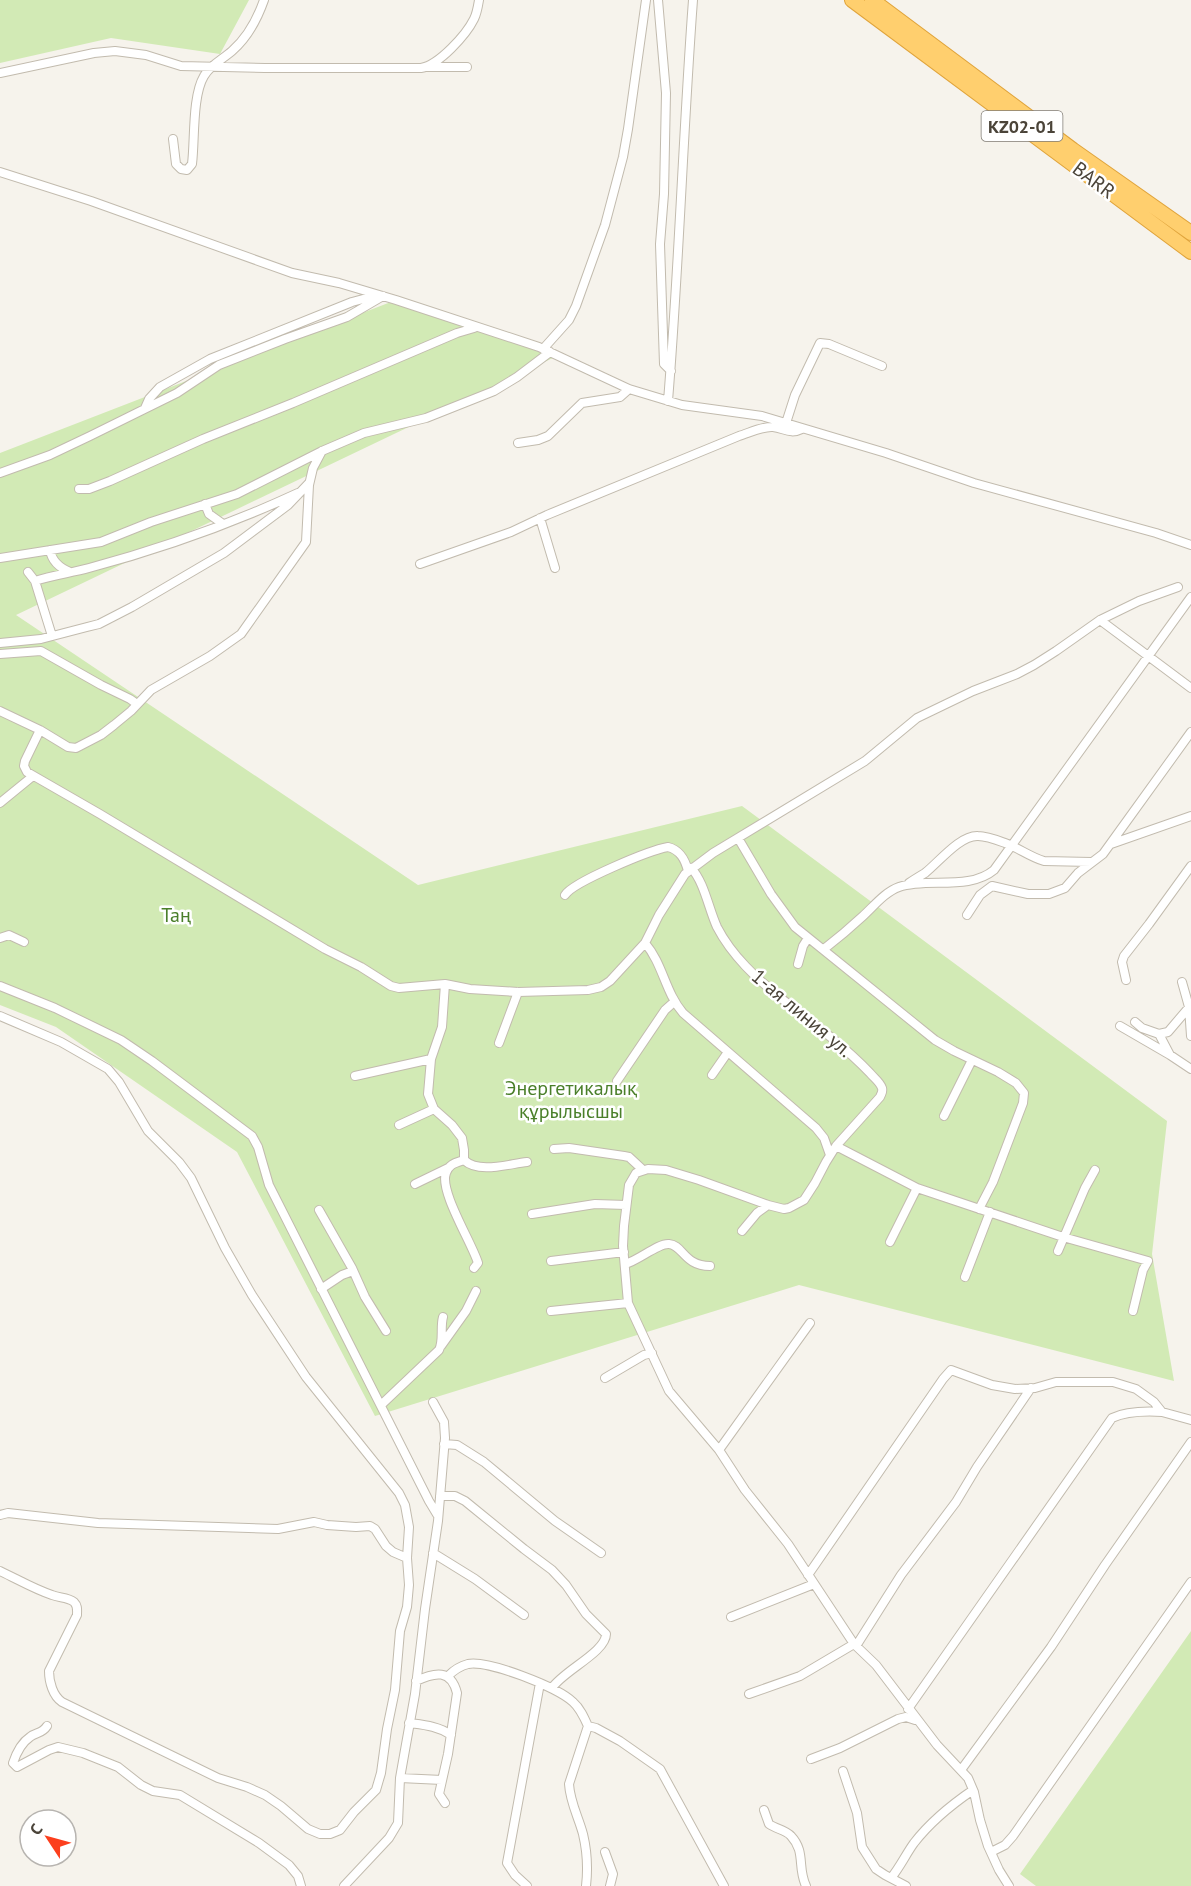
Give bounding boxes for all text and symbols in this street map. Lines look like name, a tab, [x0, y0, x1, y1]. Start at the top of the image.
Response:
road number: KZ02-01	[982, 111, 1062, 141]
street label: BARR	[1067, 155, 1121, 205]
park label: Таң	[161, 902, 191, 928]
street label: 1-ая линия ул.	[746, 963, 858, 1063]
park label: Энергетикалық құрылысшы	[505, 1075, 637, 1124]
north arrow	[18, 1808, 78, 1868]
text: С	[25, 1820, 47, 1839]

